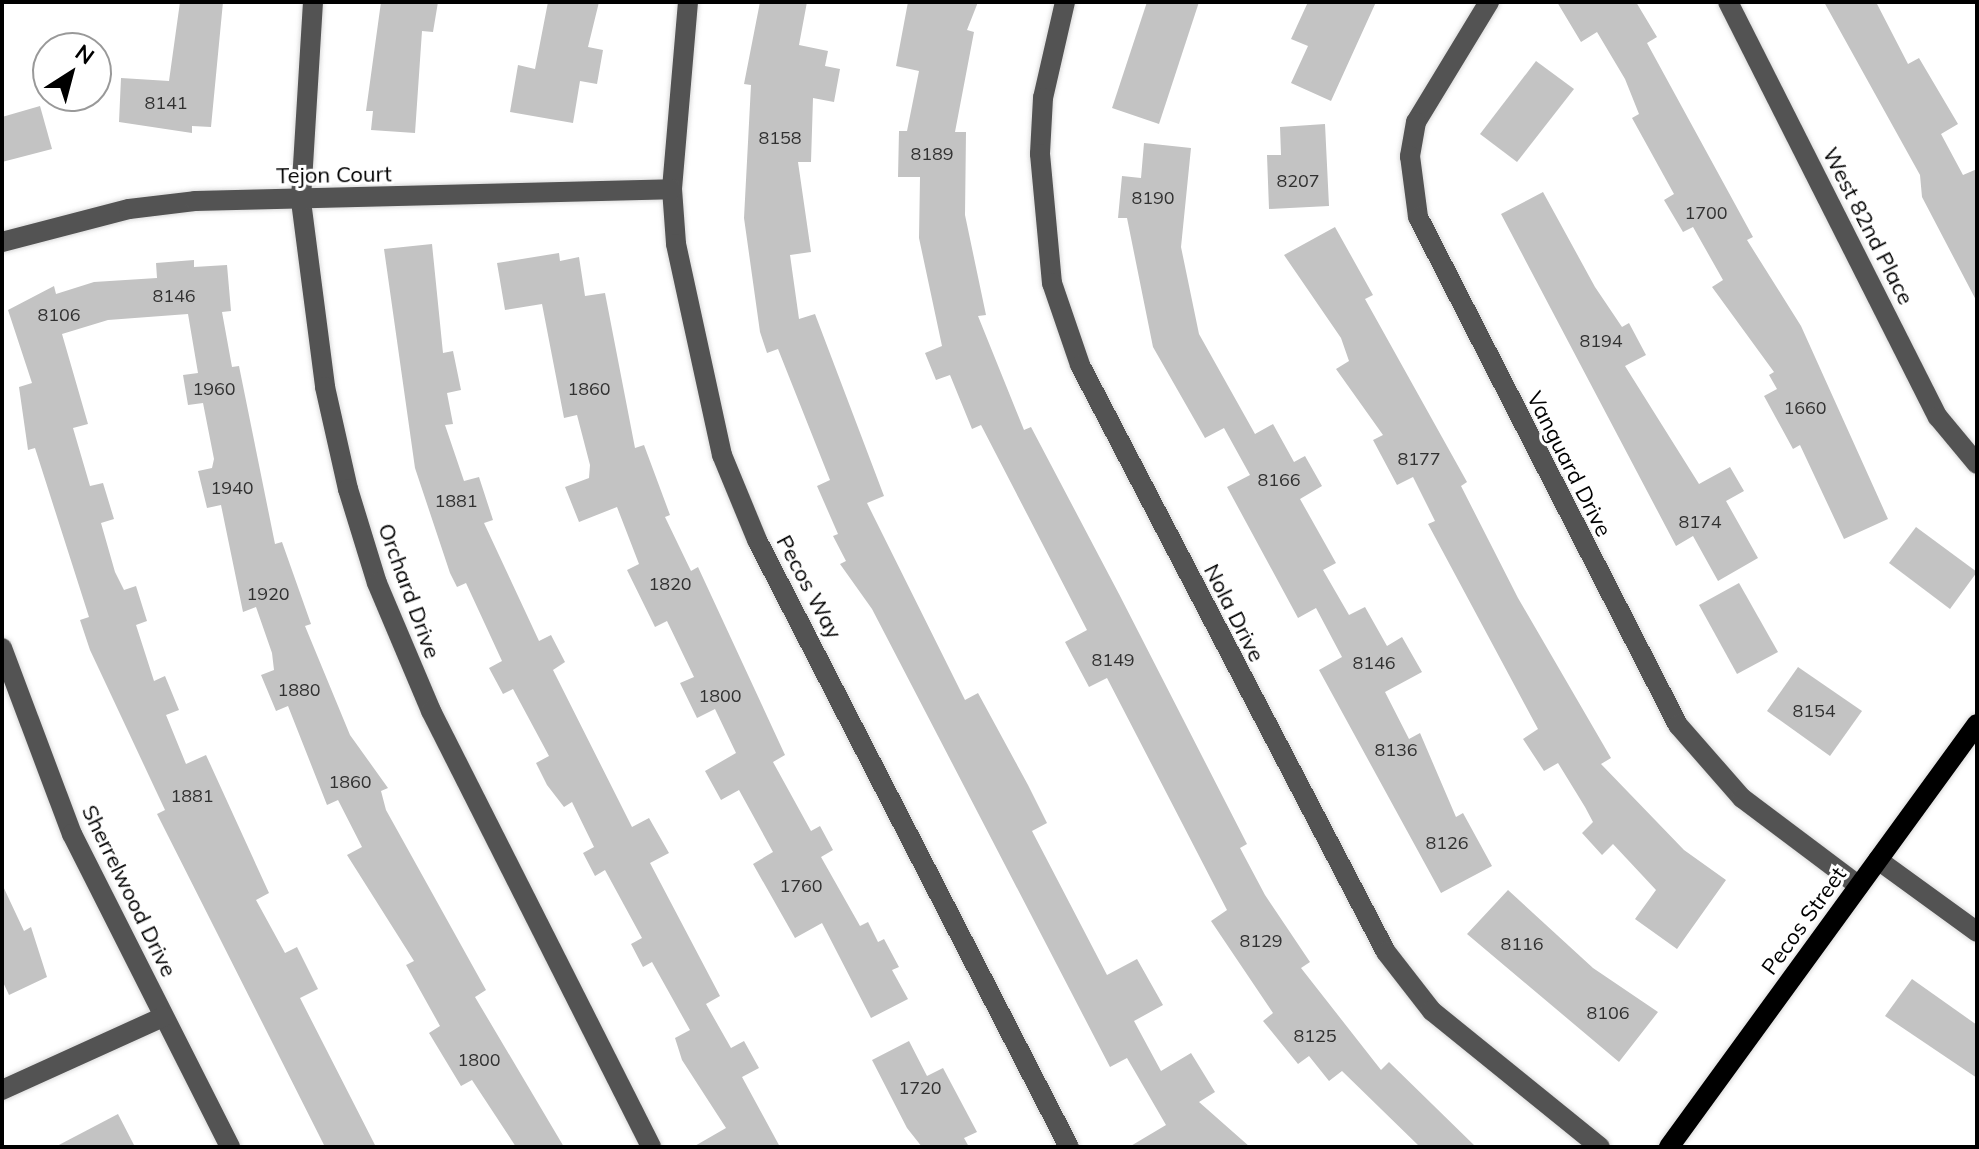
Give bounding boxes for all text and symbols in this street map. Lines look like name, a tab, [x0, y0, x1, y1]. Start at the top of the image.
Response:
north arrow	[32, 32, 112, 112]
text: N	[70, 38, 100, 70]
house number: 8141	[144, 92, 188, 114]
house number: 8158	[758, 127, 802, 149]
house number: 8189	[910, 143, 954, 165]
street label: West 82nd Place	[1817, 143, 1919, 309]
street label: Tejon Court	[276, 161, 392, 189]
house number: 8207	[1276, 170, 1320, 192]
house number: 8190	[1131, 187, 1175, 209]
house number: 1700	[1684, 202, 1728, 224]
house number: 8146	[152, 285, 196, 307]
house number: 8106	[37, 304, 81, 326]
house number: 8194	[1579, 330, 1623, 352]
house number: 1960	[192, 378, 236, 400]
house number: 1860	[567, 378, 611, 400]
street label: Vanguard Drive	[1521, 387, 1617, 541]
house number: 1660	[1783, 397, 1827, 419]
house number: 8177	[1397, 448, 1441, 470]
house number: 8166	[1257, 469, 1301, 491]
house number: 1940	[210, 477, 254, 499]
house number: 1881	[434, 490, 478, 512]
house number: 8174	[1678, 511, 1722, 533]
street label: Orchard Drive	[372, 520, 446, 662]
street label: Pecos Way	[771, 531, 847, 643]
street label: Nola Drive	[1198, 560, 1270, 666]
house number: 1820	[648, 573, 692, 595]
house number: 1920	[246, 583, 290, 605]
house number: 8149	[1091, 649, 1135, 671]
house number: 8146	[1352, 652, 1396, 674]
house number: 1880	[277, 679, 321, 701]
house number: 1800	[698, 685, 742, 707]
house number: 8154	[1792, 700, 1836, 722]
house number: 8136	[1374, 739, 1418, 761]
house number: 1860	[328, 771, 372, 793]
house number: 1881	[170, 785, 214, 807]
street label: Sherrelwood Drive	[76, 801, 182, 981]
house number: 8126	[1425, 832, 1469, 854]
street label: Pecos Street	[1756, 862, 1852, 980]
house number: 1760	[779, 875, 823, 897]
house number: 8129	[1239, 930, 1283, 952]
house number: 8116	[1500, 933, 1544, 955]
house number: 8106	[1586, 1002, 1630, 1024]
house number: 8125	[1293, 1025, 1337, 1047]
house number: 1800	[457, 1049, 501, 1071]
house number: 1720	[898, 1077, 942, 1099]

